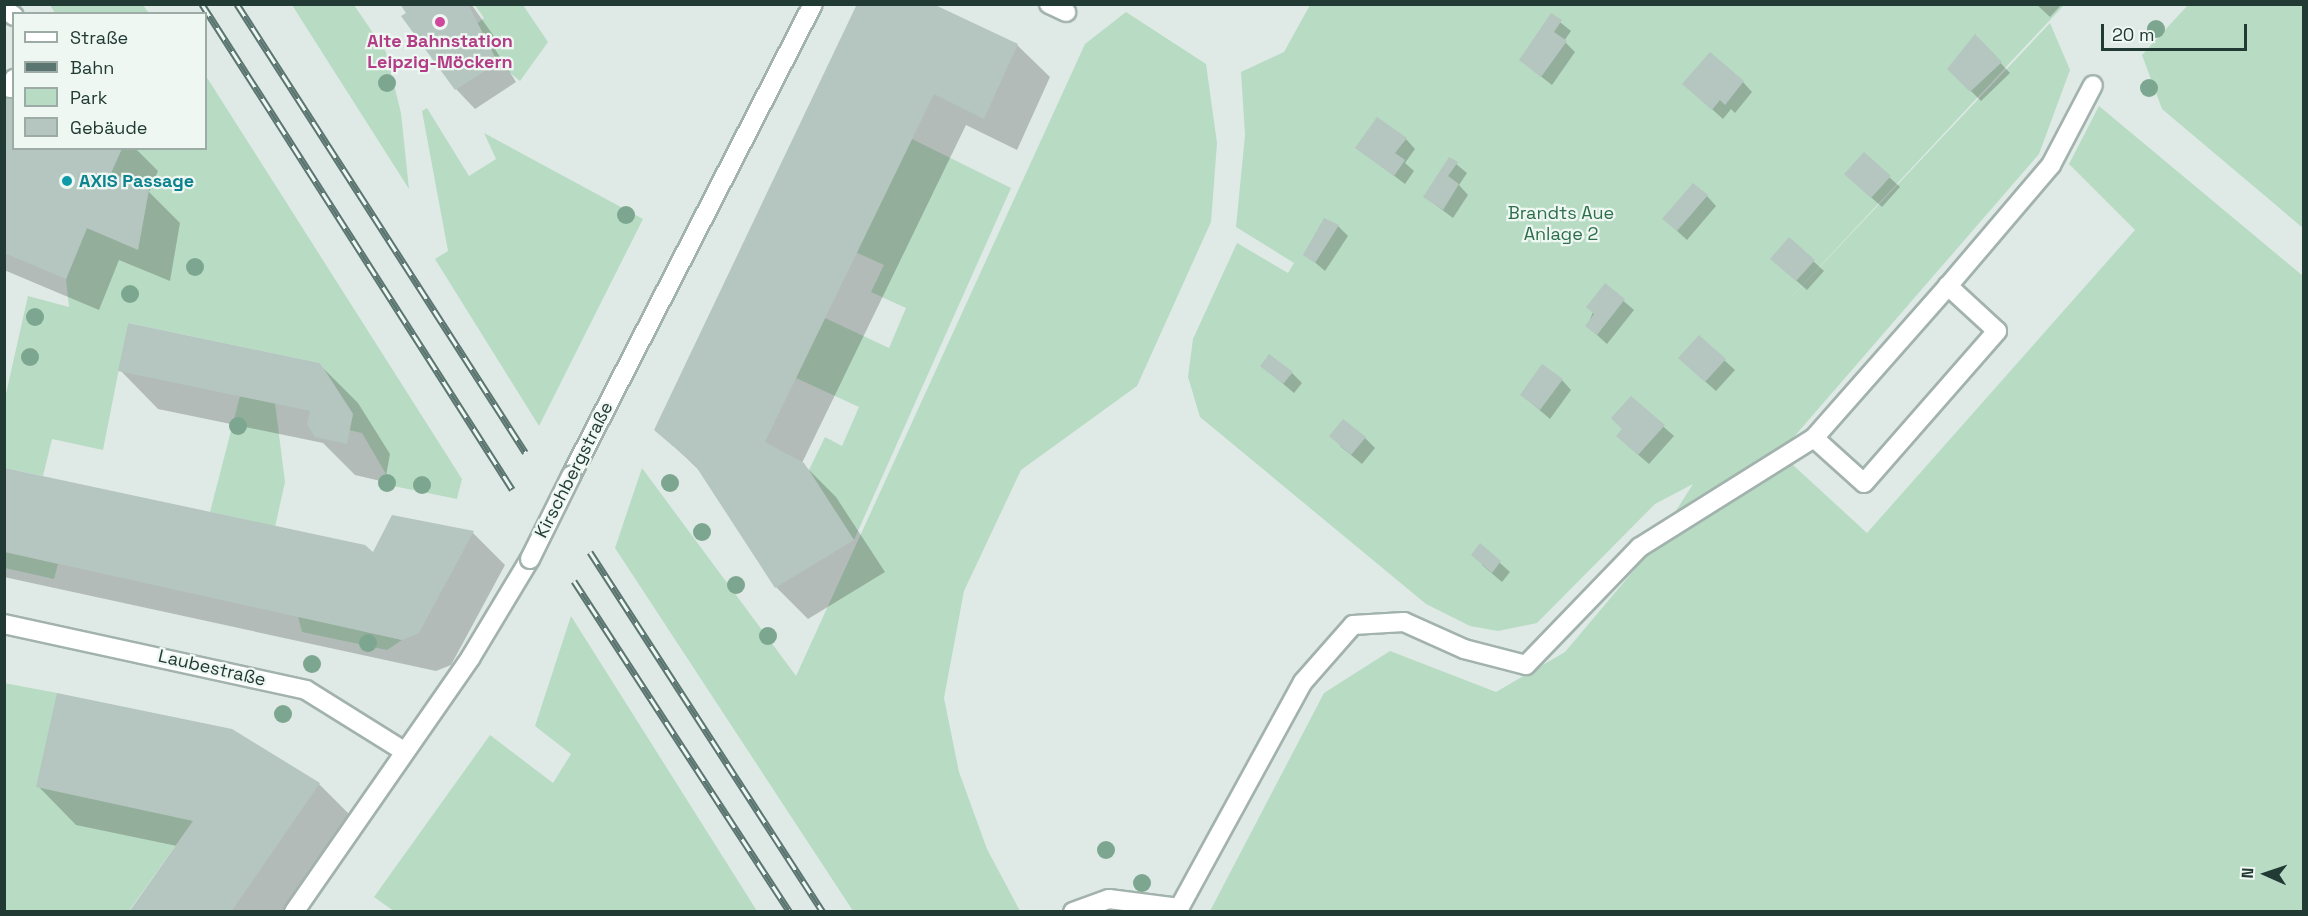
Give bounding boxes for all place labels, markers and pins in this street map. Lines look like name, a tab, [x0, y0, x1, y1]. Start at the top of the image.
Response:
marker: Alte Bahnstation Leipzig-Möckern	[433, 15, 447, 29]
place label: Alte Bahnstation Leipzig-Möckern	[367, 31, 513, 74]
place label: AXIS Passage	[79, 170, 194, 192]
marker: AXIS Passage	[60, 174, 74, 188]

